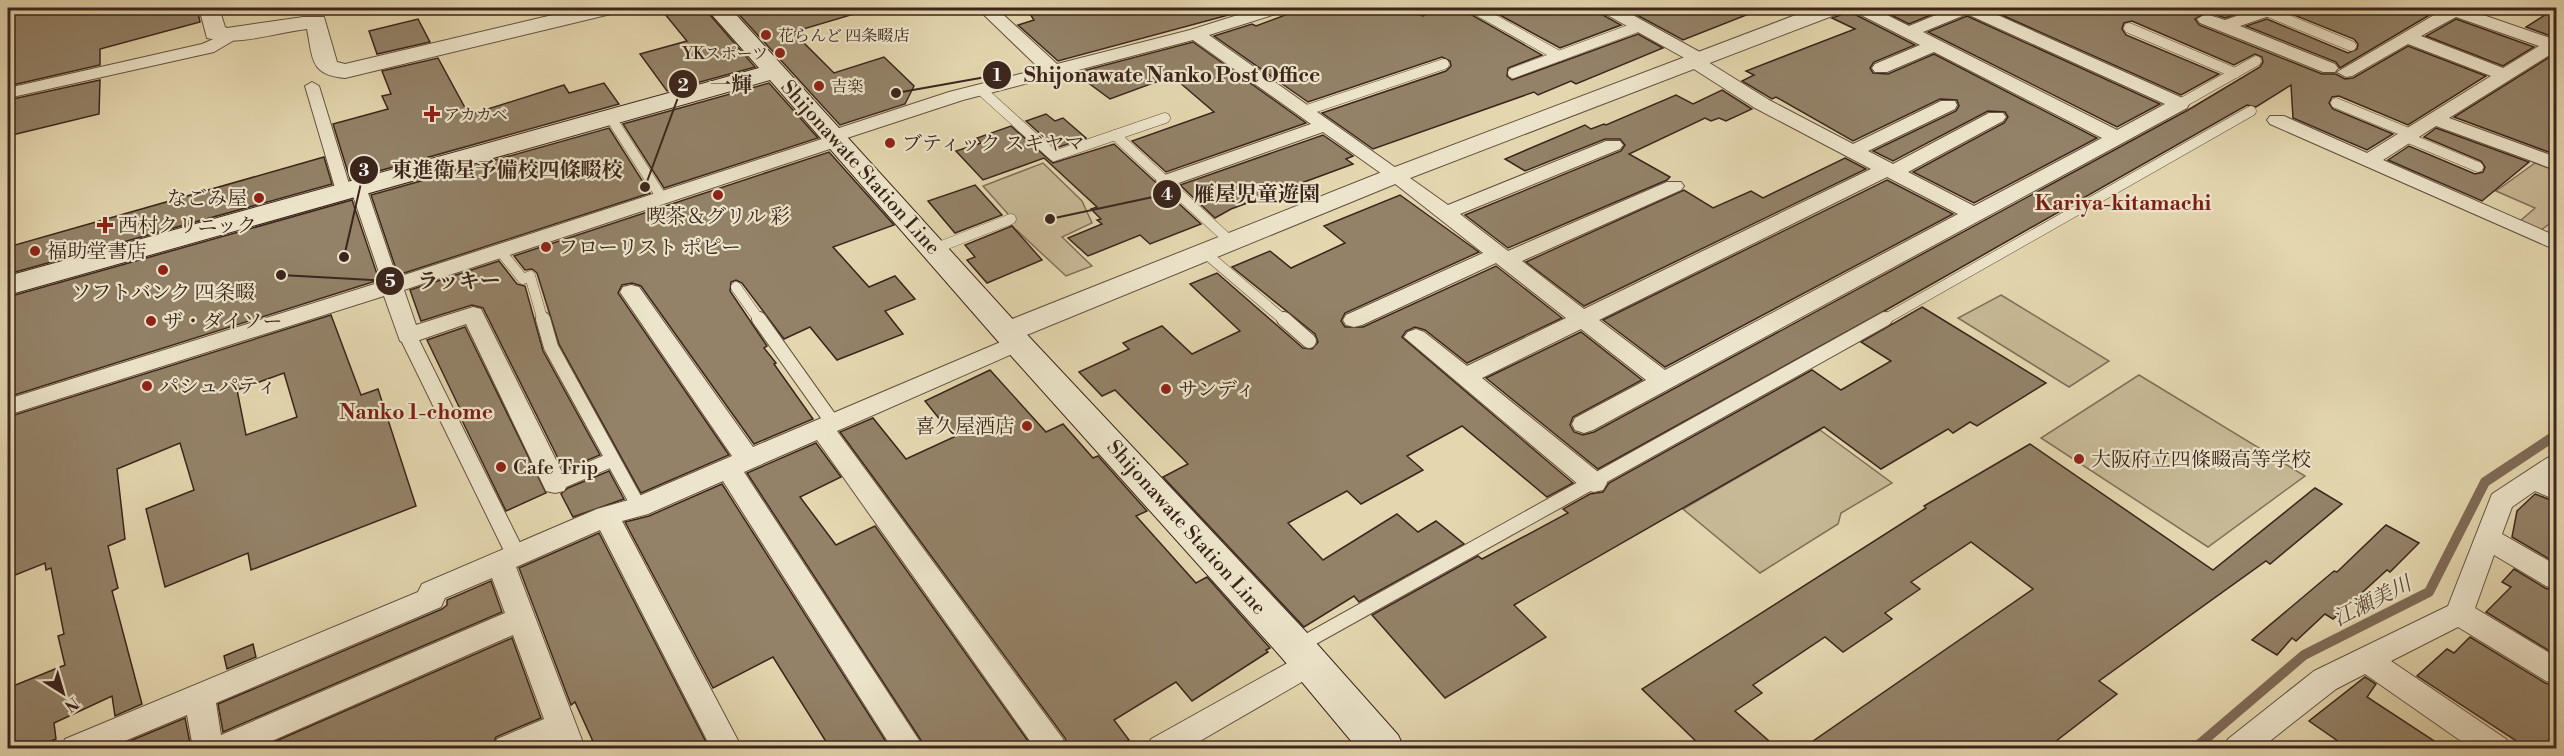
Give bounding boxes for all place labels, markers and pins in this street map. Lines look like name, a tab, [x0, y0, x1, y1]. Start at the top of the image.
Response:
place label: 花らんど 四条畷店	[778, 26, 909, 46]
marker: 花らんど 四条畷店	[759, 28, 773, 42]
place label: YKスポーツ	[681, 44, 768, 64]
marker: YKスポーツ	[773, 46, 787, 60]
callout: Shijonawate Nanko Post Office	[982, 56, 1332, 95]
callout: 一輝	[668, 65, 764, 104]
place label: 吉楽	[831, 77, 863, 97]
marker: 吉楽	[812, 79, 826, 93]
place label: アカカベ	[444, 105, 508, 125]
marker: アカカベ	[425, 107, 439, 121]
place label: ブティック スギヤマ	[902, 132, 1085, 157]
marker: ブティック スギヤマ	[883, 136, 897, 150]
callout: 東進衛星予備校四條畷校	[349, 150, 634, 189]
callout: 雁屋児童遊園	[1152, 174, 1332, 213]
place label: なごみ屋	[167, 187, 247, 212]
marker: 喫茶＆グリル 彩	[711, 188, 725, 202]
marker: なごみ屋	[252, 191, 266, 205]
place label: 喫茶＆グリル 彩	[646, 205, 790, 230]
place label: 西村クリニック	[118, 214, 257, 239]
marker: 西村クリニック	[96, 216, 114, 234]
place label: フローリスト ポピー	[558, 236, 741, 261]
place label: 福助堂書店	[47, 240, 147, 265]
marker: フローリスト ポピー	[539, 240, 553, 254]
marker: 福助堂書店	[28, 244, 42, 258]
callout: ラッキー	[375, 261, 513, 300]
marker: ソフトバンク 四条畷	[156, 263, 170, 277]
place label: ソフトバンク 四条畷	[71, 281, 255, 306]
place label: ザ・ダイソー	[163, 310, 283, 335]
marker: ザ・ダイソー	[144, 314, 158, 328]
place label: パシュパティ	[159, 375, 277, 400]
place label: サンディ	[1178, 378, 1255, 403]
marker: パシュパティ	[140, 379, 154, 393]
marker: サンディ	[1159, 382, 1173, 396]
place label: 喜久屋酒店	[915, 415, 1015, 440]
marker: 喜久屋酒店	[1020, 419, 1034, 433]
place label: 大阪府立四條畷高等学校	[2091, 448, 2311, 473]
marker: 大阪府立四條畷高等学校	[2072, 452, 2086, 466]
place label: Cafe Trip	[513, 456, 598, 481]
marker: Cafe Trip	[494, 460, 508, 474]

